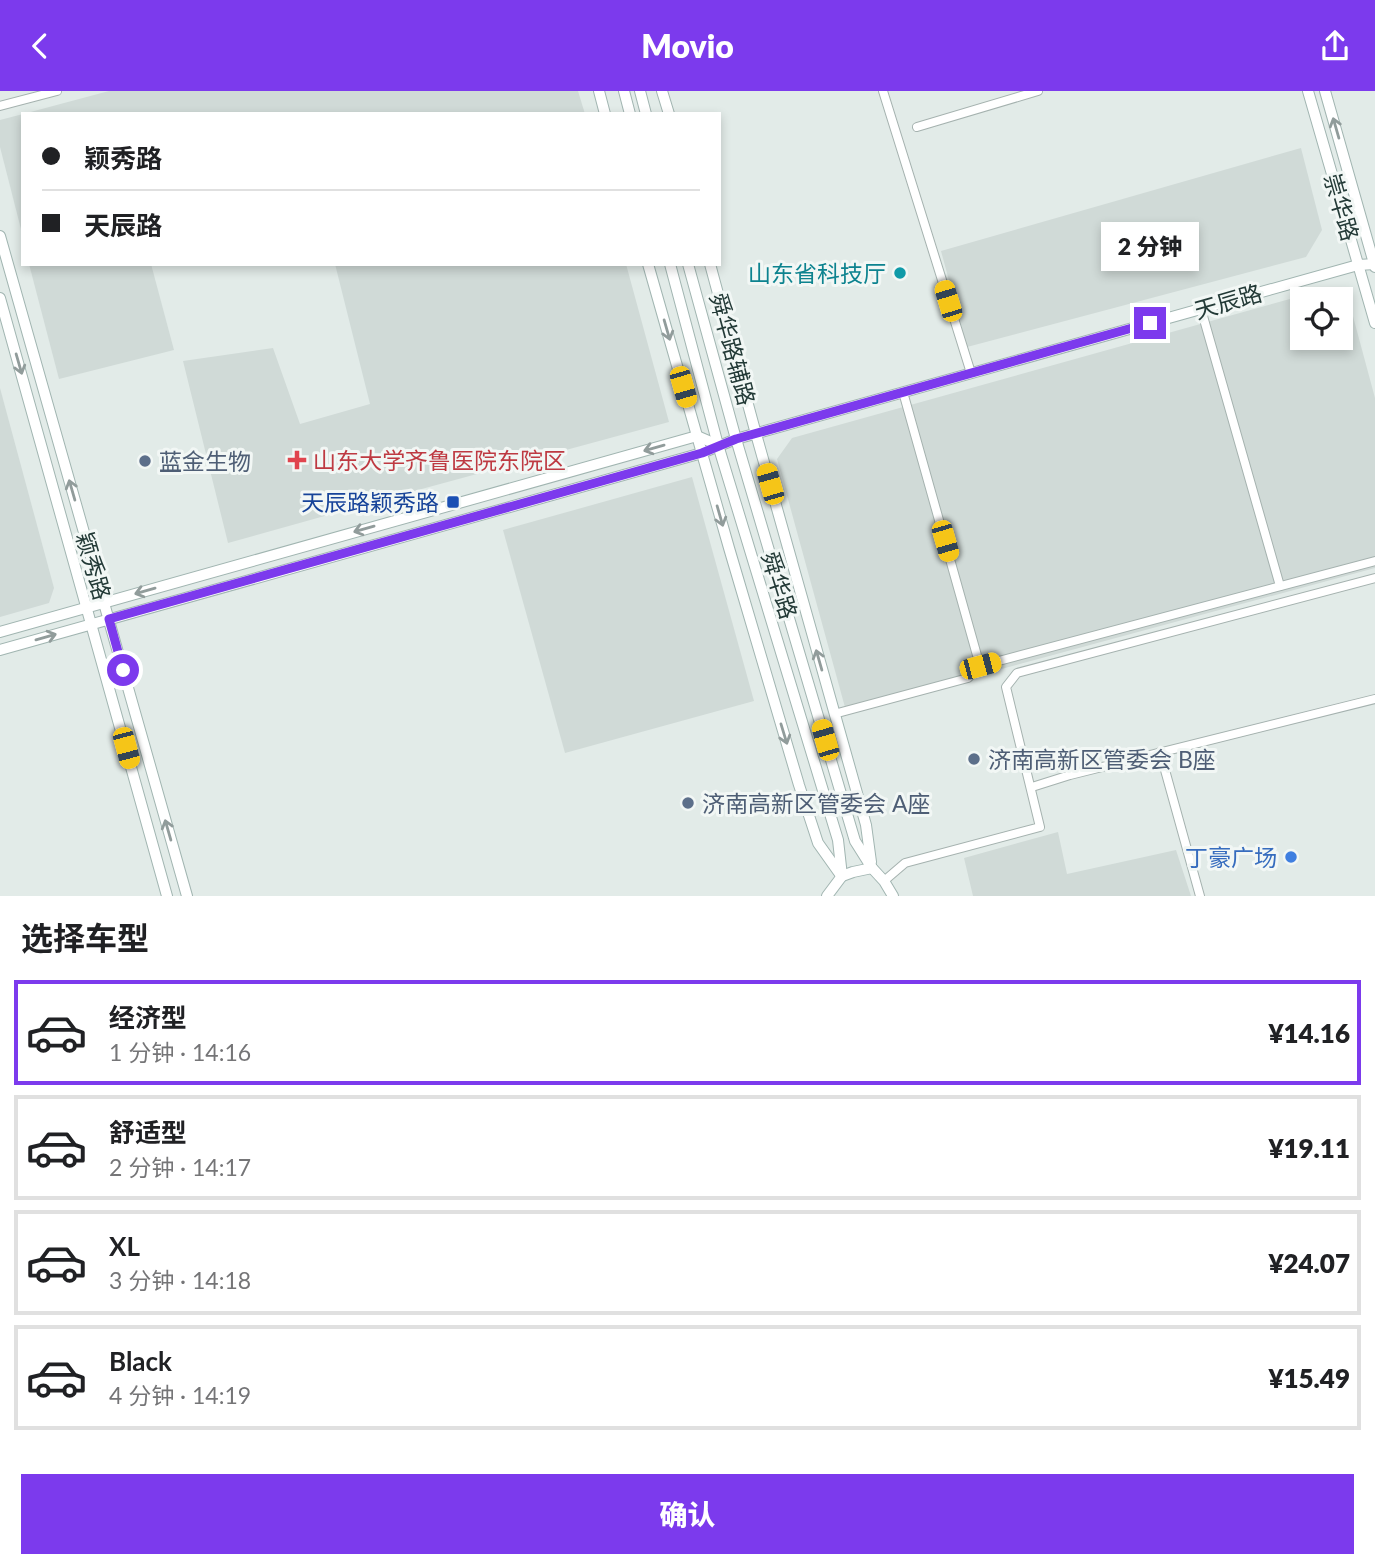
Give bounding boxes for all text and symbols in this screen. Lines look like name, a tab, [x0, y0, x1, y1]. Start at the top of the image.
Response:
text: Movio	[641, 26, 734, 65]
icon: back	[21, 27, 59, 65]
icon: share	[1316, 27, 1354, 65]
one-way arrow	[1328, 117, 1341, 139]
text: 颖秀路	[84, 142, 162, 174]
street label: 崇华路	[1319, 170, 1365, 244]
text: 天辰路	[84, 209, 162, 241]
callout: 2 分钟	[1101, 222, 1199, 271]
text: 2 分钟	[1118, 232, 1182, 260]
place label: 山东省科技厅	[748, 259, 886, 287]
marker: 山东省科技厅	[892, 265, 908, 281]
car	[932, 278, 965, 324]
street label: 天辰路	[1191, 278, 1265, 324]
map controls	[1290, 287, 1353, 350]
button: locate	[1290, 287, 1353, 350]
street label: 舜华路辅路	[705, 290, 761, 408]
route end	[1134, 307, 1166, 339]
one-way arrow	[661, 319, 674, 341]
one-way arrow	[13, 352, 26, 374]
car	[668, 364, 699, 410]
one-way arrow	[643, 442, 665, 455]
place label: 山东大学齐鲁医院东院区	[313, 446, 566, 474]
place label: 蓝金生物	[159, 447, 251, 475]
marker: 山东大学齐鲁医院东院区	[287, 450, 307, 470]
marker: 蓝金生物	[137, 453, 153, 469]
car	[755, 461, 786, 507]
one-way arrow	[65, 479, 78, 501]
place label: 天辰路颖秀路	[301, 488, 439, 516]
marker: 天辰路颖秀路	[445, 494, 461, 510]
one-way arrow	[714, 505, 727, 527]
car	[930, 518, 961, 564]
one-way arrow	[353, 524, 375, 537]
street label: 颖秀路	[71, 529, 117, 603]
street label: 舜华路	[757, 548, 803, 622]
one-way arrow	[134, 585, 157, 598]
one-way arrow	[35, 630, 57, 643]
one-way arrow	[812, 649, 825, 671]
car	[957, 650, 1004, 682]
route start	[107, 654, 139, 686]
car	[810, 717, 841, 763]
one-way arrow	[779, 723, 792, 745]
car	[111, 725, 142, 771]
place label: 济南高新区管委会 B座	[988, 745, 1216, 773]
marker: 济南高新区管委会 B座	[966, 751, 982, 767]
place label: 济南高新区管委会 A座	[702, 789, 930, 817]
marker: 济南高新区管委会 A座	[680, 795, 696, 811]
one-way arrow	[161, 819, 174, 841]
place label: 丁豪广场	[1185, 843, 1277, 871]
marker: 丁豪广场	[1283, 849, 1299, 865]
text: 选择车型	[21, 918, 149, 957]
icon: car	[25, 1001, 88, 1064]
text: 经济型	[109, 1001, 187, 1033]
text: ¥14.16	[1268, 1017, 1350, 1049]
text: 1 分钟 · 14:16	[109, 1038, 251, 1066]
icon: car	[25, 1116, 88, 1179]
text: 舒适型	[109, 1116, 187, 1148]
text: ¥19.11	[1268, 1132, 1350, 1164]
text: 2 分钟 · 14:17	[109, 1153, 251, 1181]
text: XL	[109, 1230, 140, 1262]
icon: car	[25, 1231, 88, 1294]
text: ¥24.07	[1268, 1247, 1350, 1279]
text: 3 分钟 · 14:18	[109, 1266, 251, 1294]
text: Black	[109, 1345, 172, 1377]
icon: car	[25, 1346, 88, 1409]
text: ¥15.49	[1268, 1362, 1350, 1394]
text: 4 分钟 · 14:19	[109, 1381, 251, 1409]
button: 确认	[21, 1474, 1354, 1554]

